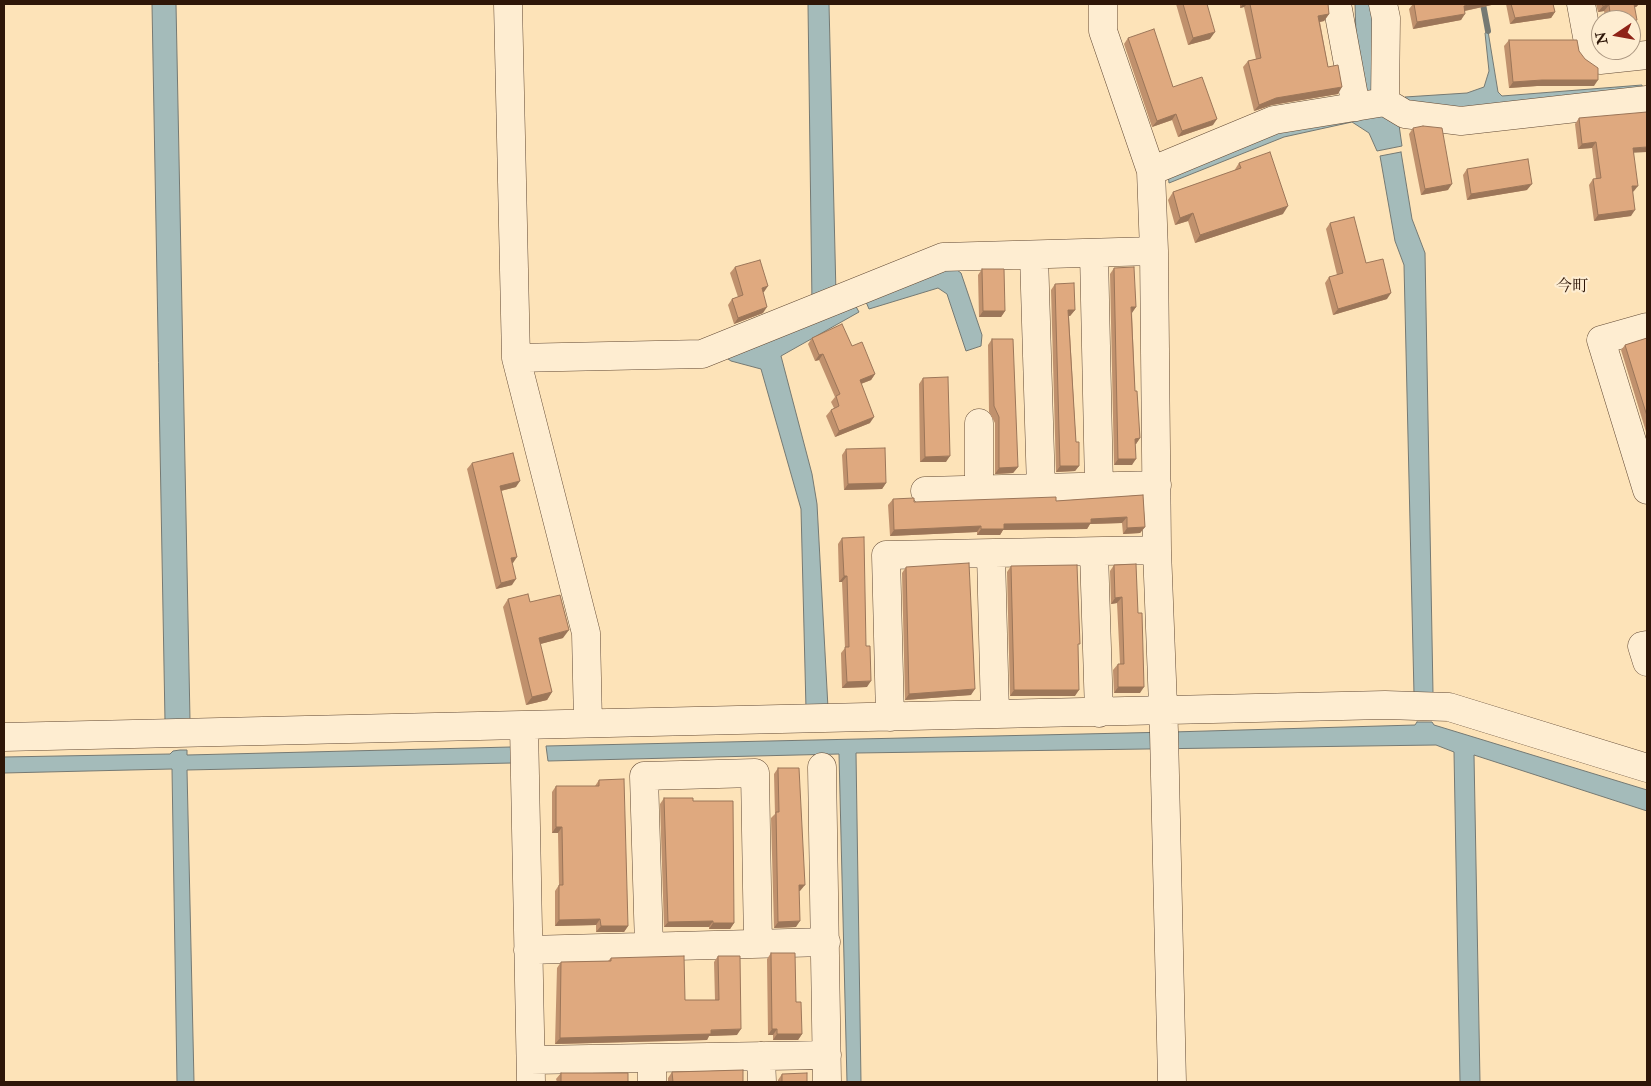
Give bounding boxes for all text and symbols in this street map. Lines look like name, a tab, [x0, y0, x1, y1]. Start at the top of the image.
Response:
north arrow	[1591, 10, 1641, 60]
text: N	[1592, 30, 1611, 46]
district label: 今町	[1556, 278, 1588, 298]

